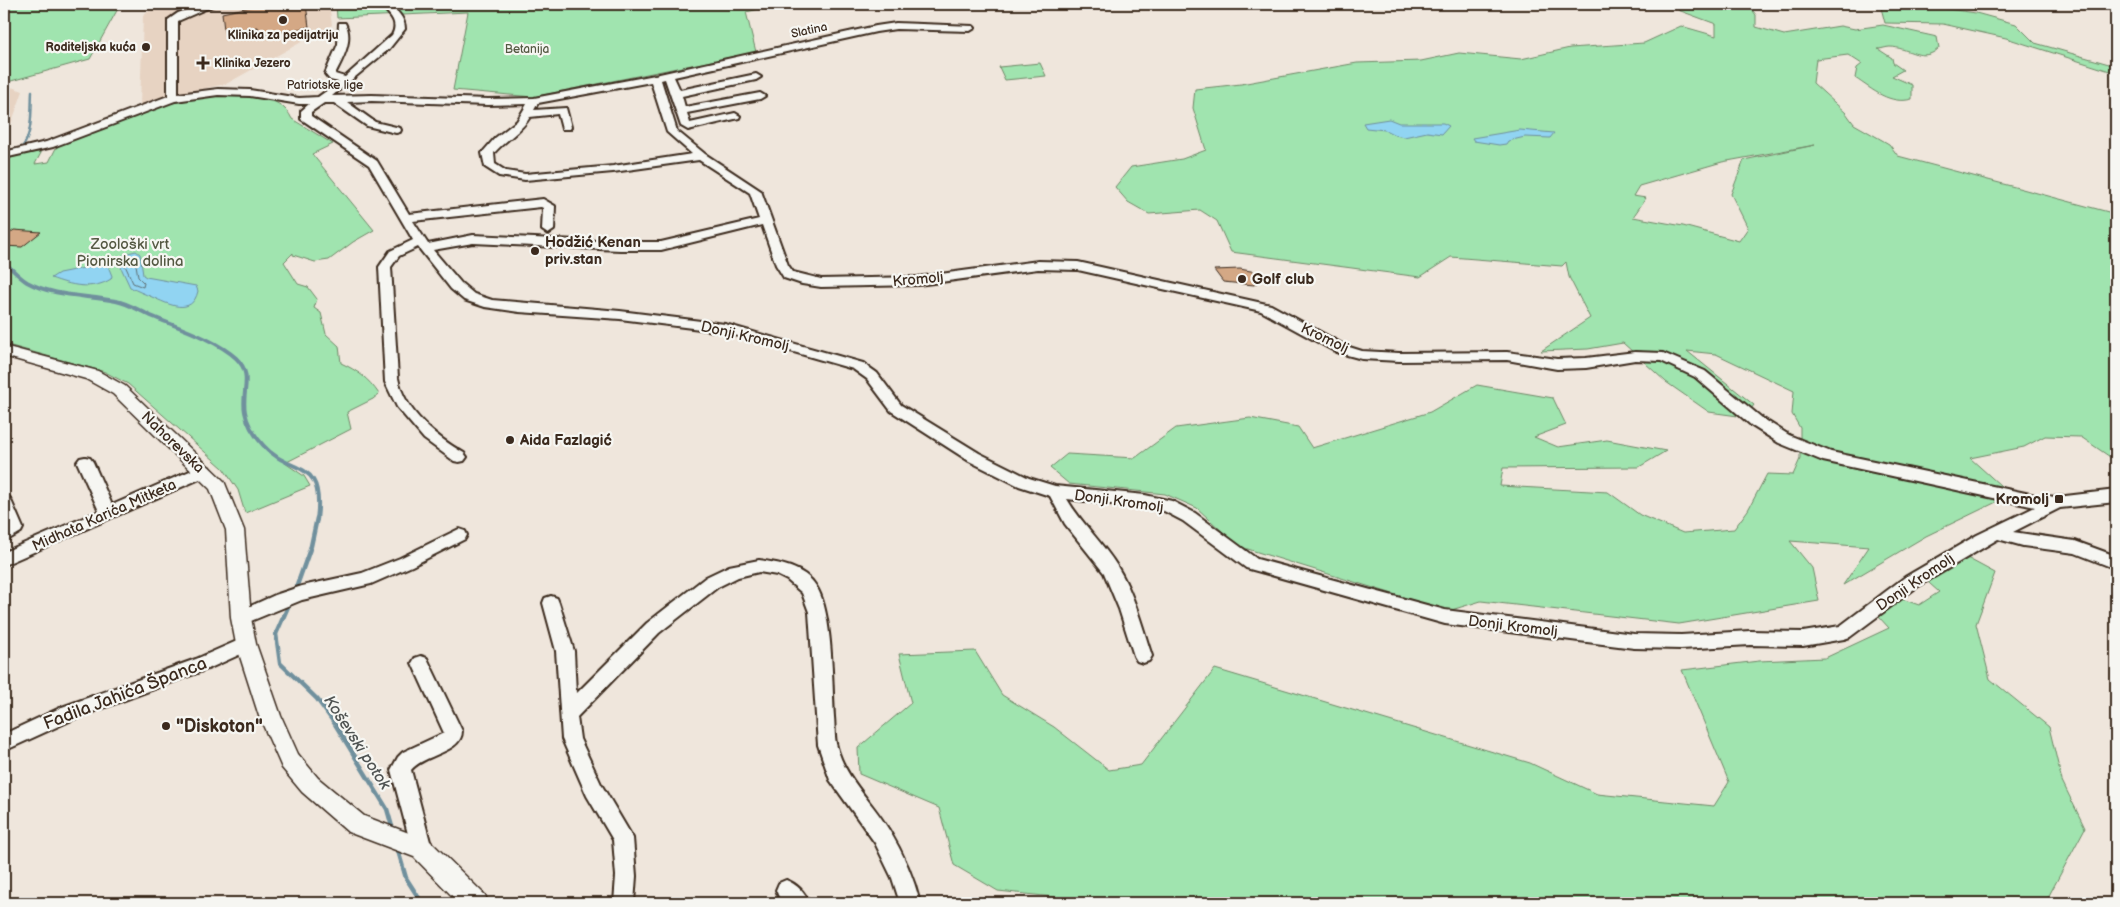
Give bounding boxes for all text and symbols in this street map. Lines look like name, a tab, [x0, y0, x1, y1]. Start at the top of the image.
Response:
marker: Klinika za pedijatriju	[277, 14, 289, 26]
street label: Slatina	[790, 19, 829, 42]
place label: Klinika za pedijatriju	[227, 28, 339, 43]
place label: Roditeljska kuća	[46, 40, 136, 55]
marker: Roditeljska kuća	[140, 41, 152, 53]
park label: Betanija	[505, 42, 550, 57]
marker: Klinika Jezero	[196, 56, 210, 70]
place label: Klinika Jezero	[214, 56, 291, 71]
street label: Patriotske lige	[287, 78, 363, 93]
place label: Hodžić Kenan priv.stan	[545, 233, 641, 269]
park label: Zoološki vrt Pionirska dolina	[77, 235, 183, 271]
marker: Hodžić Kenan priv.stan	[529, 245, 541, 257]
street label: Kromolj	[892, 268, 944, 291]
place label: Golf club	[1252, 270, 1314, 289]
marker: Golf club	[1236, 273, 1248, 285]
street label: Donji Kromolj	[699, 317, 791, 356]
street label: Kromolj	[1298, 319, 1352, 358]
street label: Nahorevska	[137, 407, 208, 477]
place label: Aida Fazlagić	[519, 431, 612, 450]
marker: Aida Fazlagić	[504, 434, 516, 446]
street label: Midhata Karića Mitketa	[29, 475, 179, 556]
street label: Donji Kromolj	[1073, 486, 1165, 517]
place label: Kromolj	[1996, 490, 2049, 509]
marker: Kromolj	[2053, 493, 2065, 505]
street label: Donji Kromolj	[1873, 549, 1958, 615]
street label: Donji Kromolj	[1467, 612, 1559, 641]
street label: Fadila Jahića Španca	[40, 652, 210, 734]
water label: Koševski potok	[319, 692, 395, 794]
place label: "Diskoton"	[176, 716, 263, 737]
marker: "Diskoton"	[160, 720, 172, 732]

